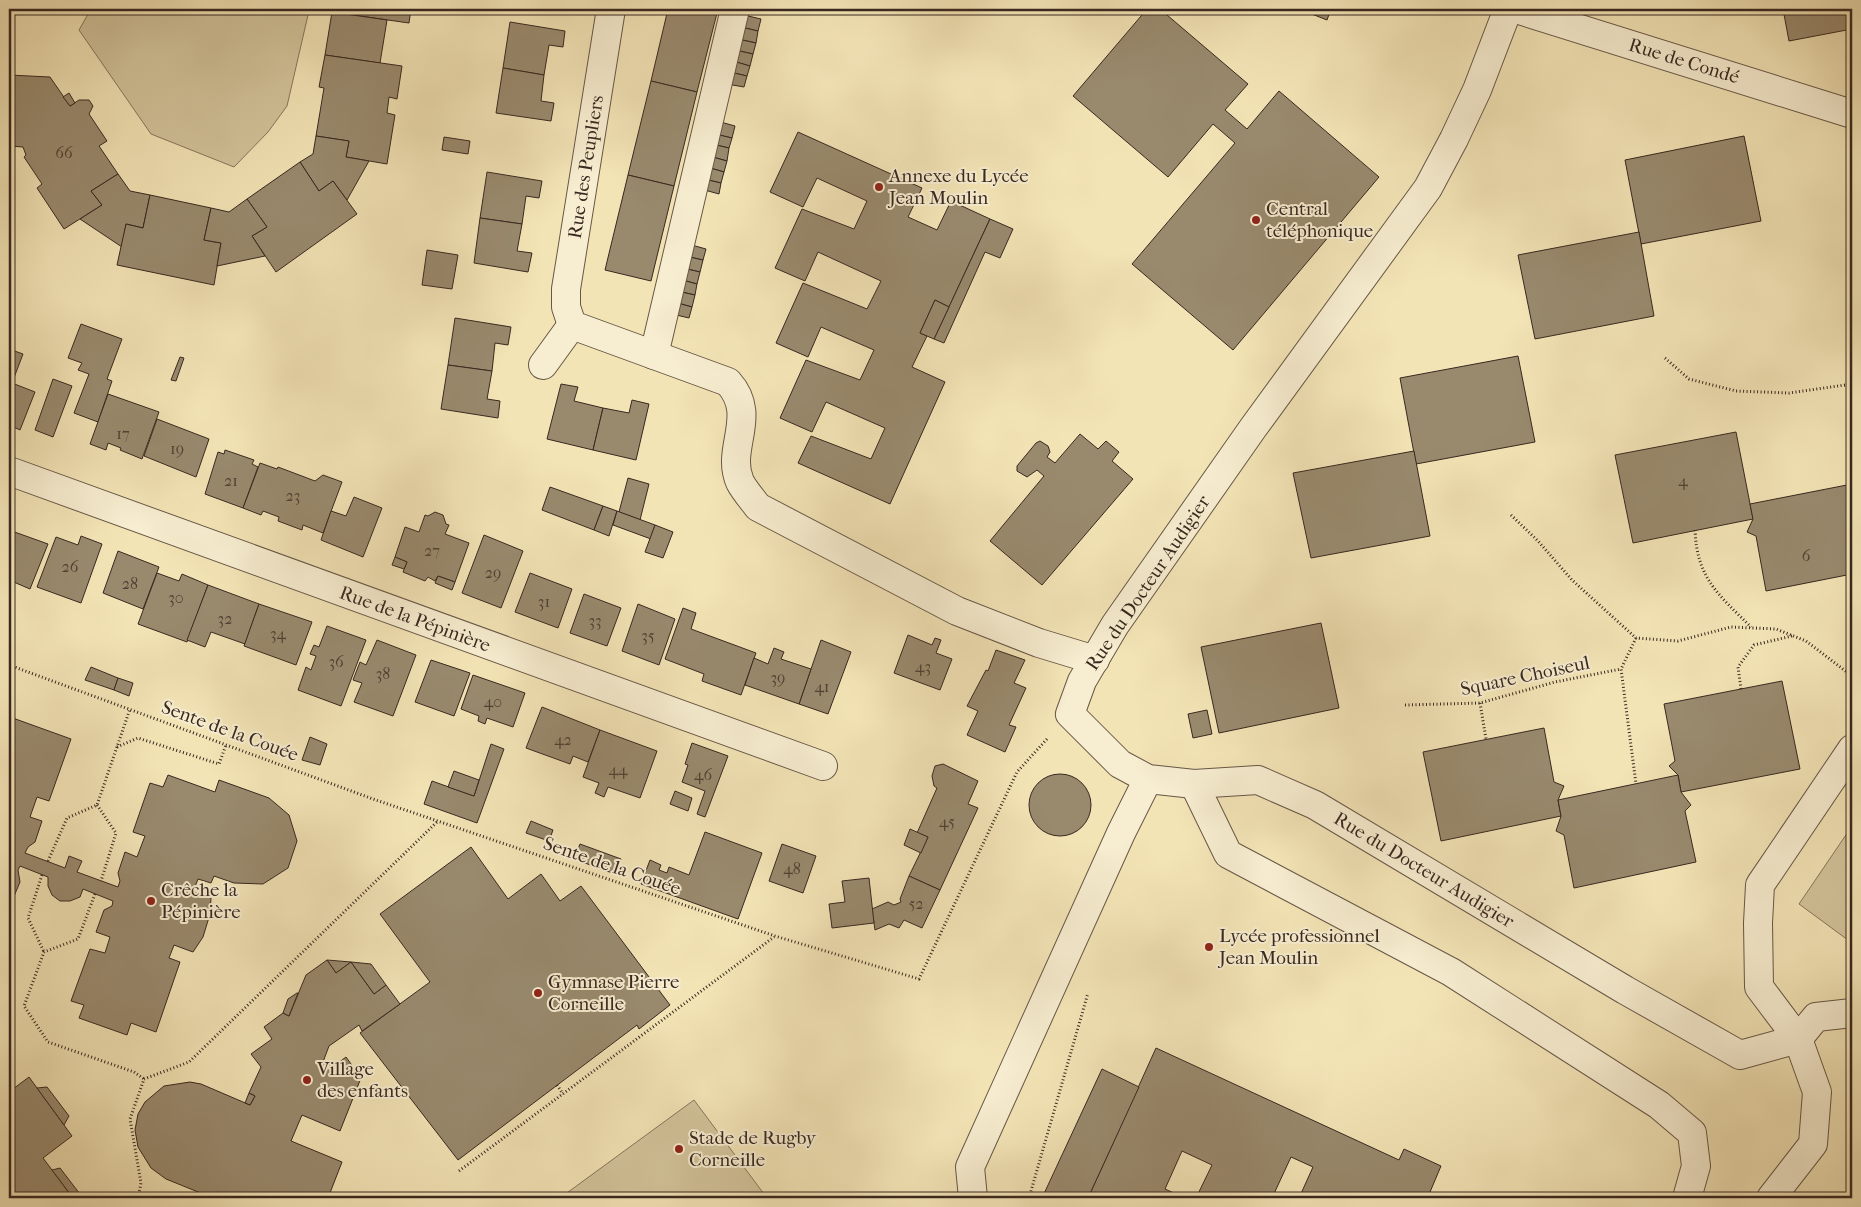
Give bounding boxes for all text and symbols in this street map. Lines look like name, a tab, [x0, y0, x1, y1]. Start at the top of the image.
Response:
street label: Rue de Condé	[1626, 34, 1742, 88]
street label: Rue des Peupliers	[564, 94, 608, 240]
house number: 66	[55, 143, 73, 162]
place label: Annexe du Lycée Jean Moulin	[887, 165, 1029, 209]
marker: Annexe du Lycée Jean Moulin	[873, 181, 885, 193]
place label: Central téléphonique	[1266, 198, 1373, 242]
marker: Central téléphonique	[1250, 214, 1262, 226]
house number: 17	[116, 424, 130, 443]
house number: 19	[170, 439, 184, 458]
house number: 21	[224, 471, 238, 490]
house number: 4	[1678, 471, 1688, 490]
house number: 23	[286, 486, 300, 505]
street label: Rue du Docteur Audigier	[1081, 491, 1215, 675]
house number: 27	[424, 541, 440, 560]
house number: 6	[1802, 546, 1811, 565]
house number: 26	[62, 557, 79, 576]
house number: 29	[485, 563, 501, 582]
house number: 28	[122, 574, 138, 593]
street label: Rue de la Pépinière	[336, 581, 494, 657]
house number: 30	[168, 588, 184, 607]
house number: 31	[538, 592, 550, 611]
house number: 32	[218, 609, 232, 628]
house number: 33	[588, 611, 602, 630]
house number: 34	[270, 624, 287, 643]
house number: 35	[641, 626, 655, 645]
house number: 36	[328, 652, 344, 671]
street label: Square Choiseul	[1458, 652, 1592, 700]
house number: 43	[915, 657, 931, 676]
house number: 38	[376, 664, 390, 683]
house number: 39	[771, 668, 785, 687]
house number: 41	[814, 677, 830, 696]
house number: 40	[484, 692, 502, 711]
street label: Sente de la Couée	[159, 696, 301, 766]
house number: 42	[554, 730, 572, 749]
house number: 44	[609, 760, 628, 779]
house number: 46	[694, 765, 712, 784]
street label: Rue du Docteur Audigier	[1330, 807, 1519, 933]
house number: 45	[939, 812, 955, 831]
street label: Sente de la Couée	[540, 832, 684, 900]
house number: 48	[783, 859, 801, 878]
place label: Crêche la Pépinière	[161, 879, 241, 923]
house number: 52	[908, 894, 924, 913]
marker: Crêche la Pépinière	[145, 895, 157, 907]
place label: Lycée professionnel Jean Moulin	[1217, 925, 1380, 969]
marker: Lycée professionnel Jean Moulin	[1203, 941, 1215, 953]
place label: Gymnase Pierre Corneille	[548, 971, 679, 1015]
marker: Gymnase Pierre Corneille	[532, 987, 544, 999]
place label: Village des enfants	[316, 1058, 408, 1102]
marker: Village des enfants	[301, 1074, 313, 1086]
place label: Stade de Rugby Corneille	[689, 1127, 817, 1171]
marker: Stade de Rugby Corneille	[673, 1143, 685, 1155]

